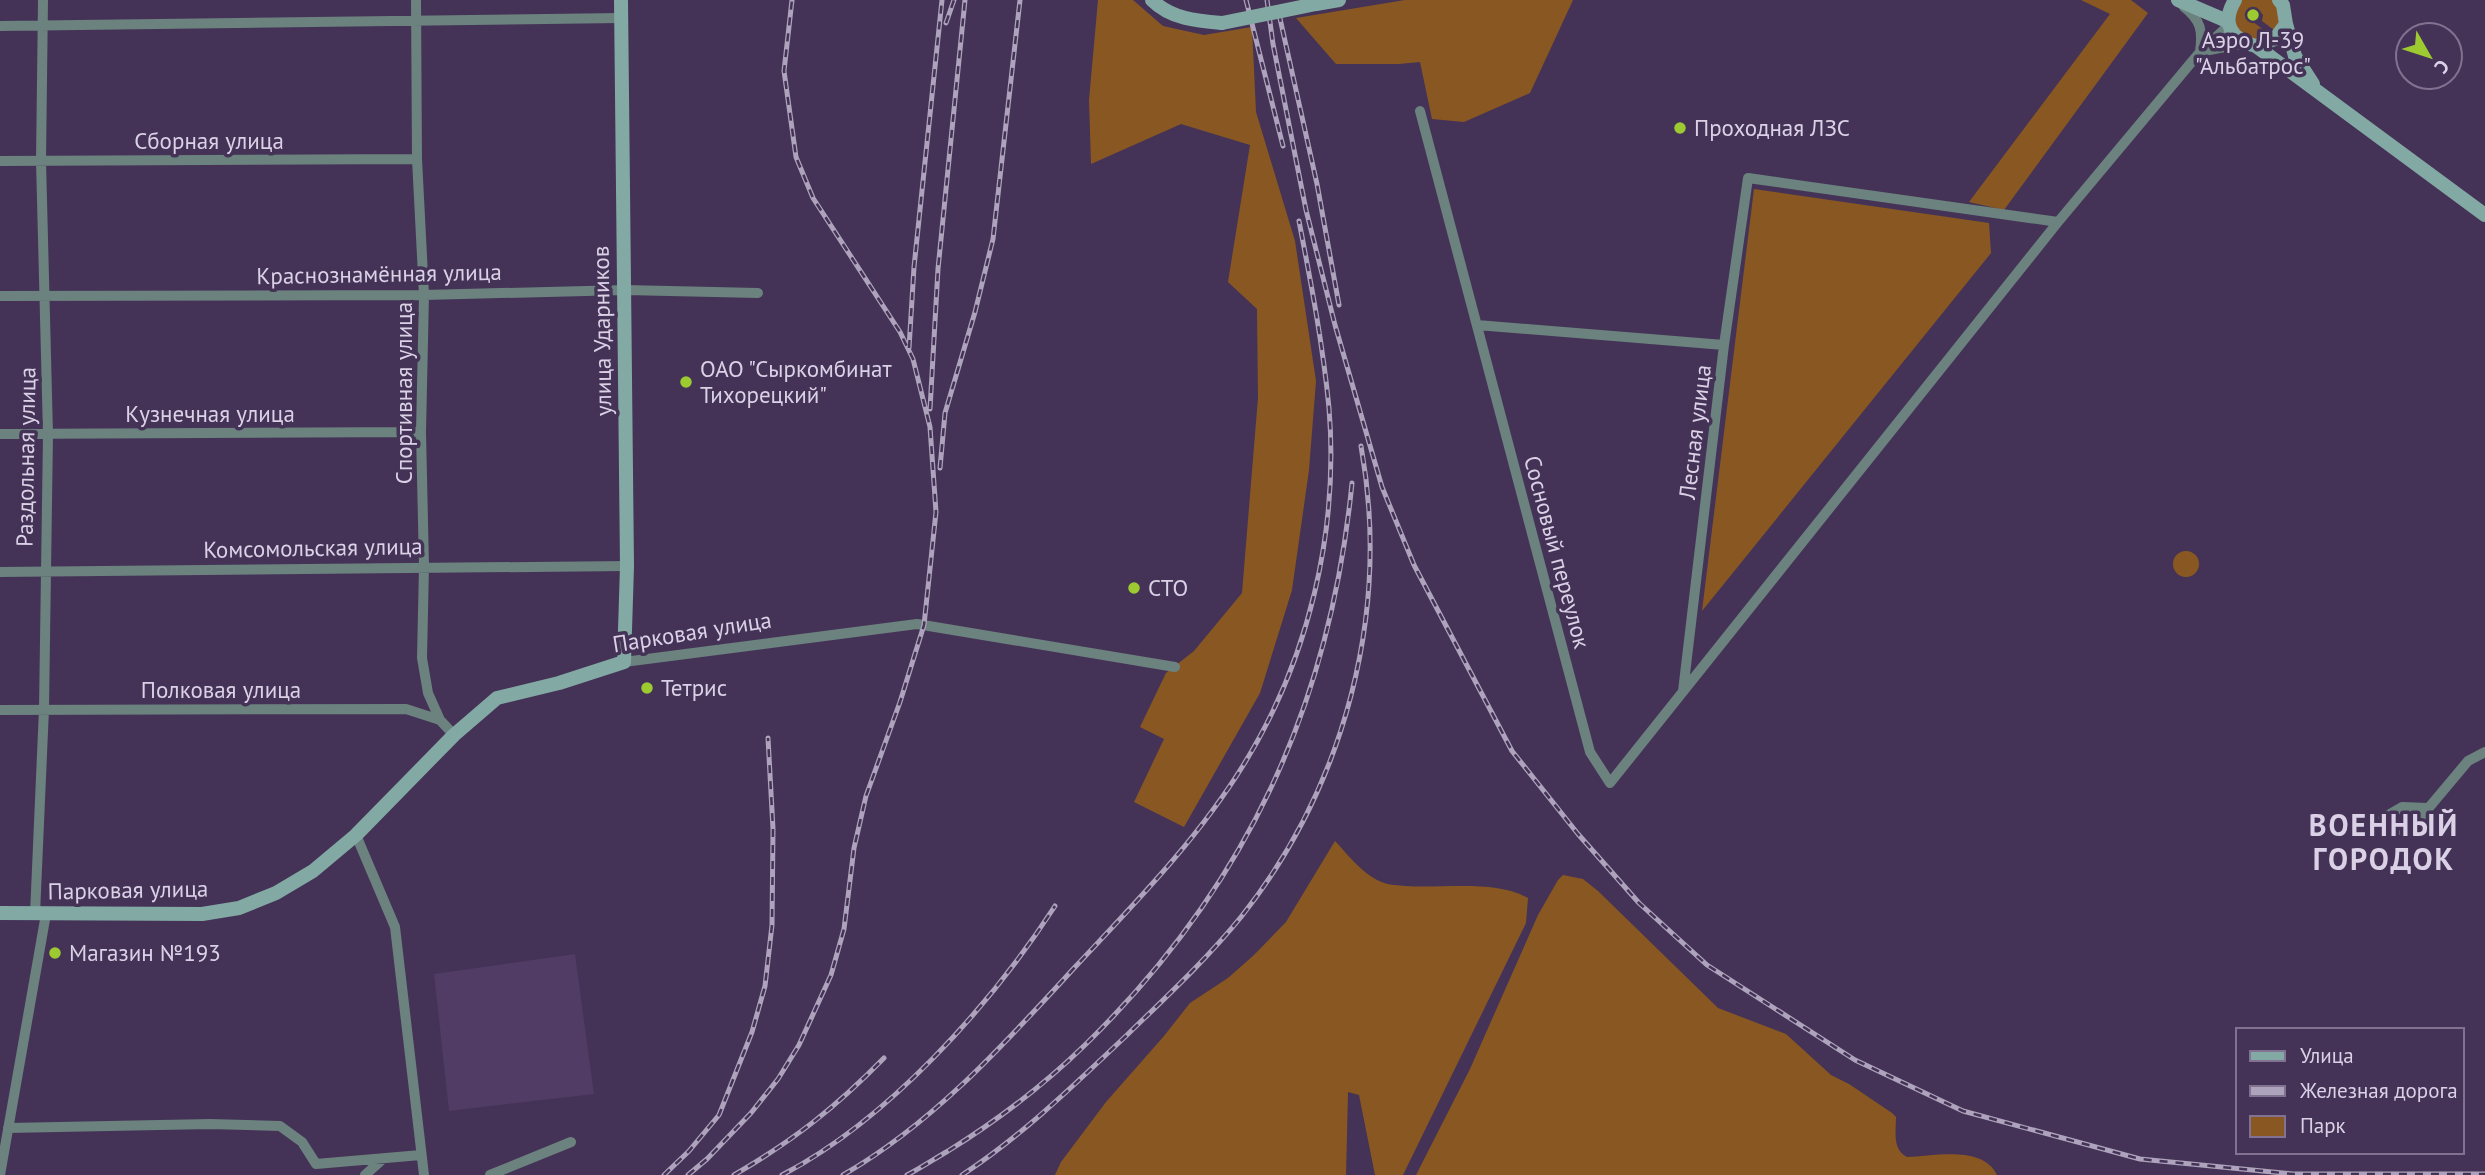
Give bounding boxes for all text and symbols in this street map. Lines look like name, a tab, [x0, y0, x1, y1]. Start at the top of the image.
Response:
marker: Аэро Л-39 "Альбатрос"	[2245, 7, 2261, 23]
north arrow	[2394, 21, 2464, 91]
place label: Аэро Л-39 "Альбатрос"	[2195, 25, 2311, 80]
text: С	[2429, 55, 2455, 79]
place label: Проходная ЛЗС	[1694, 113, 1850, 142]
marker: Проходная ЛЗС	[1672, 120, 1688, 136]
street label: Сборная улица	[134, 126, 284, 155]
street label: улица Ударников	[586, 246, 617, 416]
street label: Краснознамённая улица	[256, 257, 502, 290]
street label: Спортивная улица	[389, 302, 418, 484]
place label: ОАО "Сыркомбинат Тихорецкий"	[700, 354, 893, 409]
street label: Лесная улица	[1672, 363, 1717, 502]
street label: Раздольная улица	[9, 367, 42, 547]
marker: ОАО "Сыркомбинат Тихорецкий"	[678, 374, 694, 390]
street label: Кузнечная улица	[125, 399, 295, 428]
street label: Сосновый переулок	[1518, 452, 1597, 651]
street label: Комсомольская улица	[203, 531, 423, 564]
place label: СТО	[1148, 573, 1188, 602]
marker: СТО	[1126, 580, 1142, 596]
street label: Парковая улица	[610, 605, 773, 658]
place label: Тетрис	[661, 673, 727, 702]
street label: Полковая улица	[141, 675, 301, 704]
marker: Тетрис	[639, 680, 655, 696]
district label: ВОЕННЫЙ ГОРОДОК	[2309, 805, 2459, 878]
street label: Парковая улица	[47, 874, 209, 905]
place label: Магазин №193	[69, 938, 221, 967]
marker: Магазин №193	[47, 945, 63, 961]
legend	[2236, 1028, 2464, 1154]
text: Улица	[2300, 1042, 2354, 1069]
text: Железная дорога	[2299, 1077, 2458, 1104]
text: Парк	[2300, 1112, 2346, 1139]

